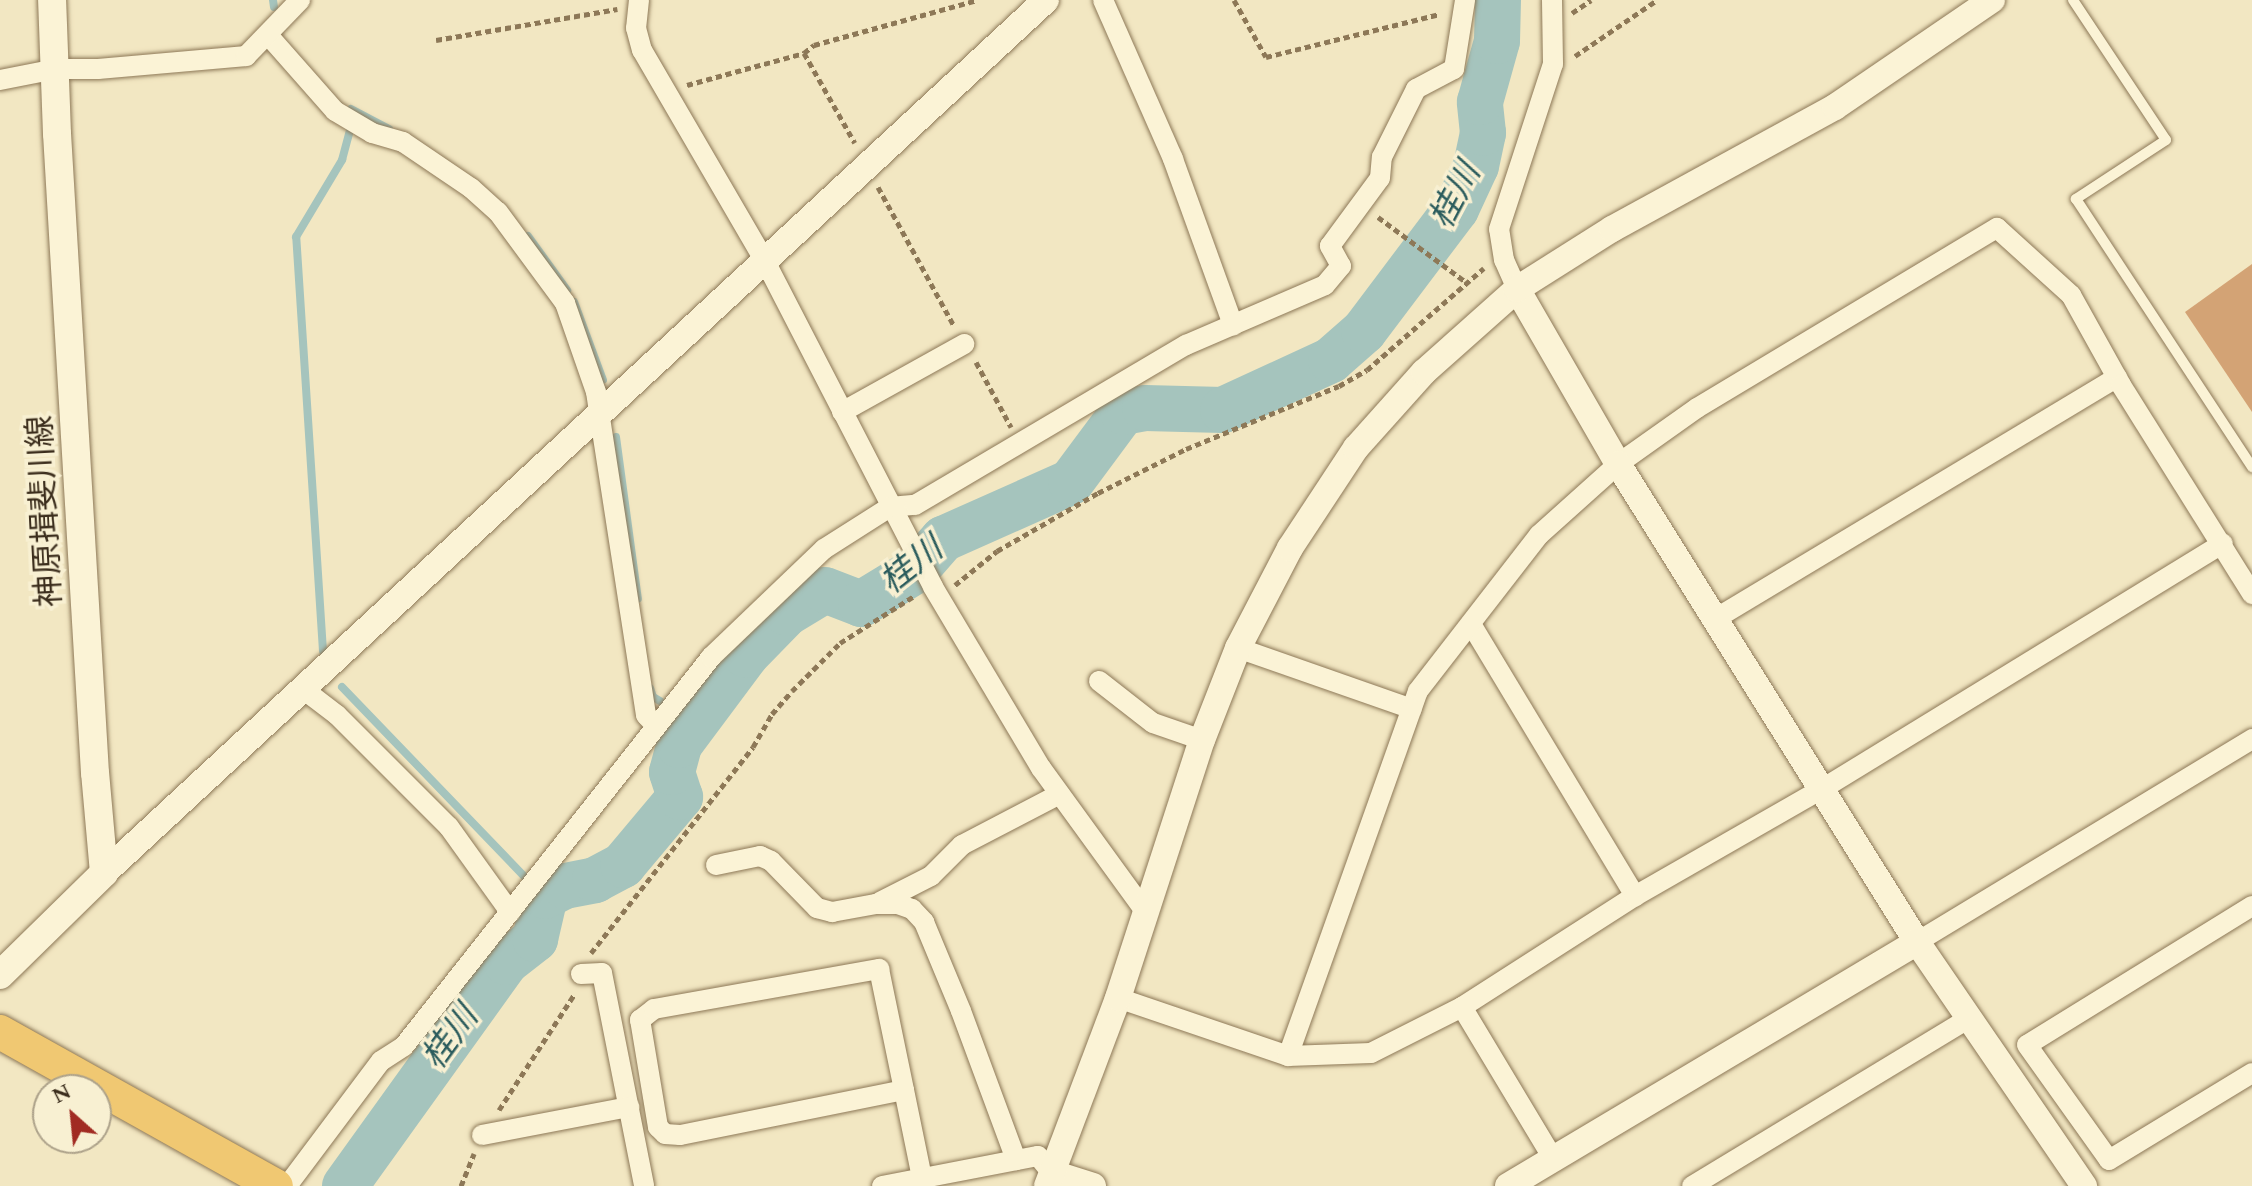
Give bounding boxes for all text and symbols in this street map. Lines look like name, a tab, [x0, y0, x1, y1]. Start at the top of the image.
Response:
water label: 桂川	[1422, 156, 1490, 236]
street label: 神原揖斐川線	[22, 414, 70, 608]
water label: 桂川	[873, 529, 951, 603]
water label: 桂川	[415, 999, 487, 1077]
north arrow	[32, 1074, 112, 1154]
text: N	[46, 1075, 77, 1113]

